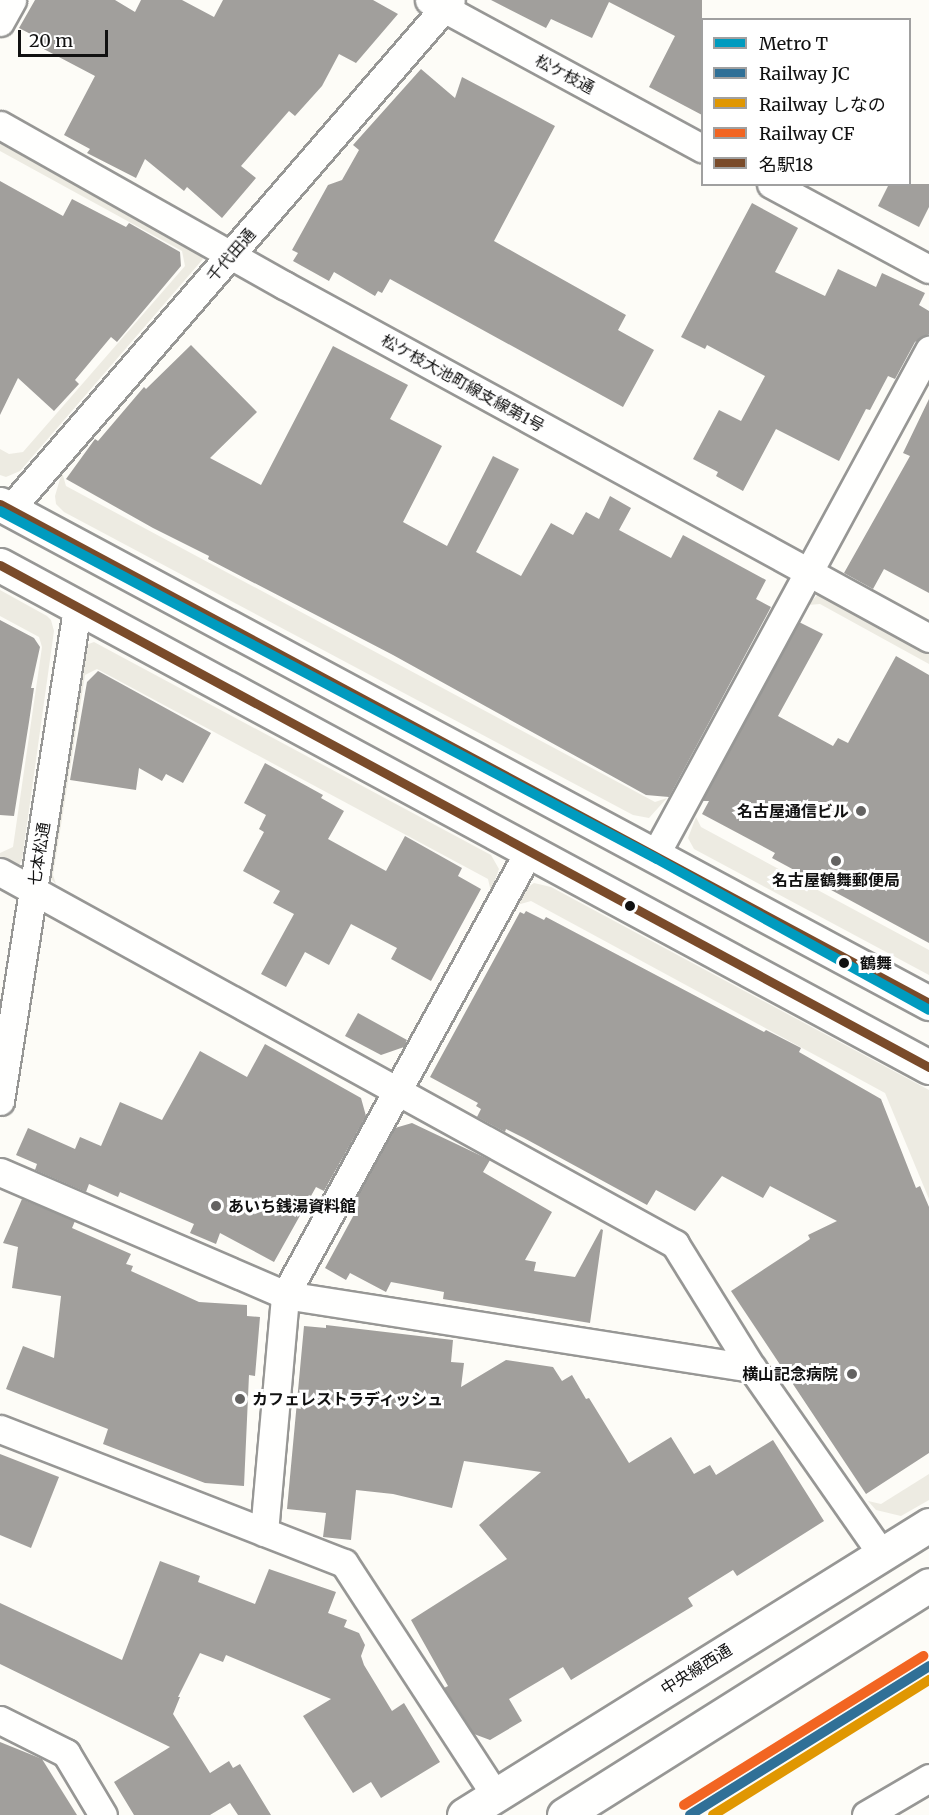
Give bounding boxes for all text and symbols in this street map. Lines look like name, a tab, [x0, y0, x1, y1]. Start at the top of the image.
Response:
scale bar	[21, 18, 111, 56]
legend	[701, 18, 911, 186]
text: 20 m	[29, 29, 73, 52]
text: Metro T	[759, 32, 828, 55]
street label: 松ケ枝通	[532, 51, 598, 97]
text: Railway JC	[759, 62, 850, 85]
text: Railway しなの	[759, 93, 886, 116]
text: Railway CF	[759, 122, 855, 145]
text: 名駅18	[759, 153, 813, 176]
street label: 千代田通	[203, 225, 259, 285]
street label: 松ケ枝大池町線支線第1号	[378, 330, 548, 436]
place label: 名古屋通信ビル	[737, 801, 849, 821]
marker: 名古屋通信ビル	[854, 804, 868, 818]
street label: 七本松通	[25, 821, 53, 887]
marker: 名古屋鶴舞郵便局	[829, 854, 843, 868]
place label: 名古屋鶴舞郵便局	[772, 870, 900, 890]
unlabelled marker	[624, 900, 636, 912]
marker: 鶴舞	[833, 952, 855, 974]
place label: 鶴舞	[860, 953, 892, 973]
place label: あいち銭湯資料館	[228, 1196, 356, 1216]
marker: あいち銭湯資料館	[209, 1199, 223, 1213]
place label: 横山記念病院	[742, 1364, 838, 1384]
marker: 横山記念病院	[843, 1365, 861, 1383]
place label: カフェレストラディッシュ	[252, 1389, 444, 1409]
marker: カフェレストラディッシュ	[233, 1392, 247, 1406]
street label: 中央線西通	[657, 1640, 735, 1698]

